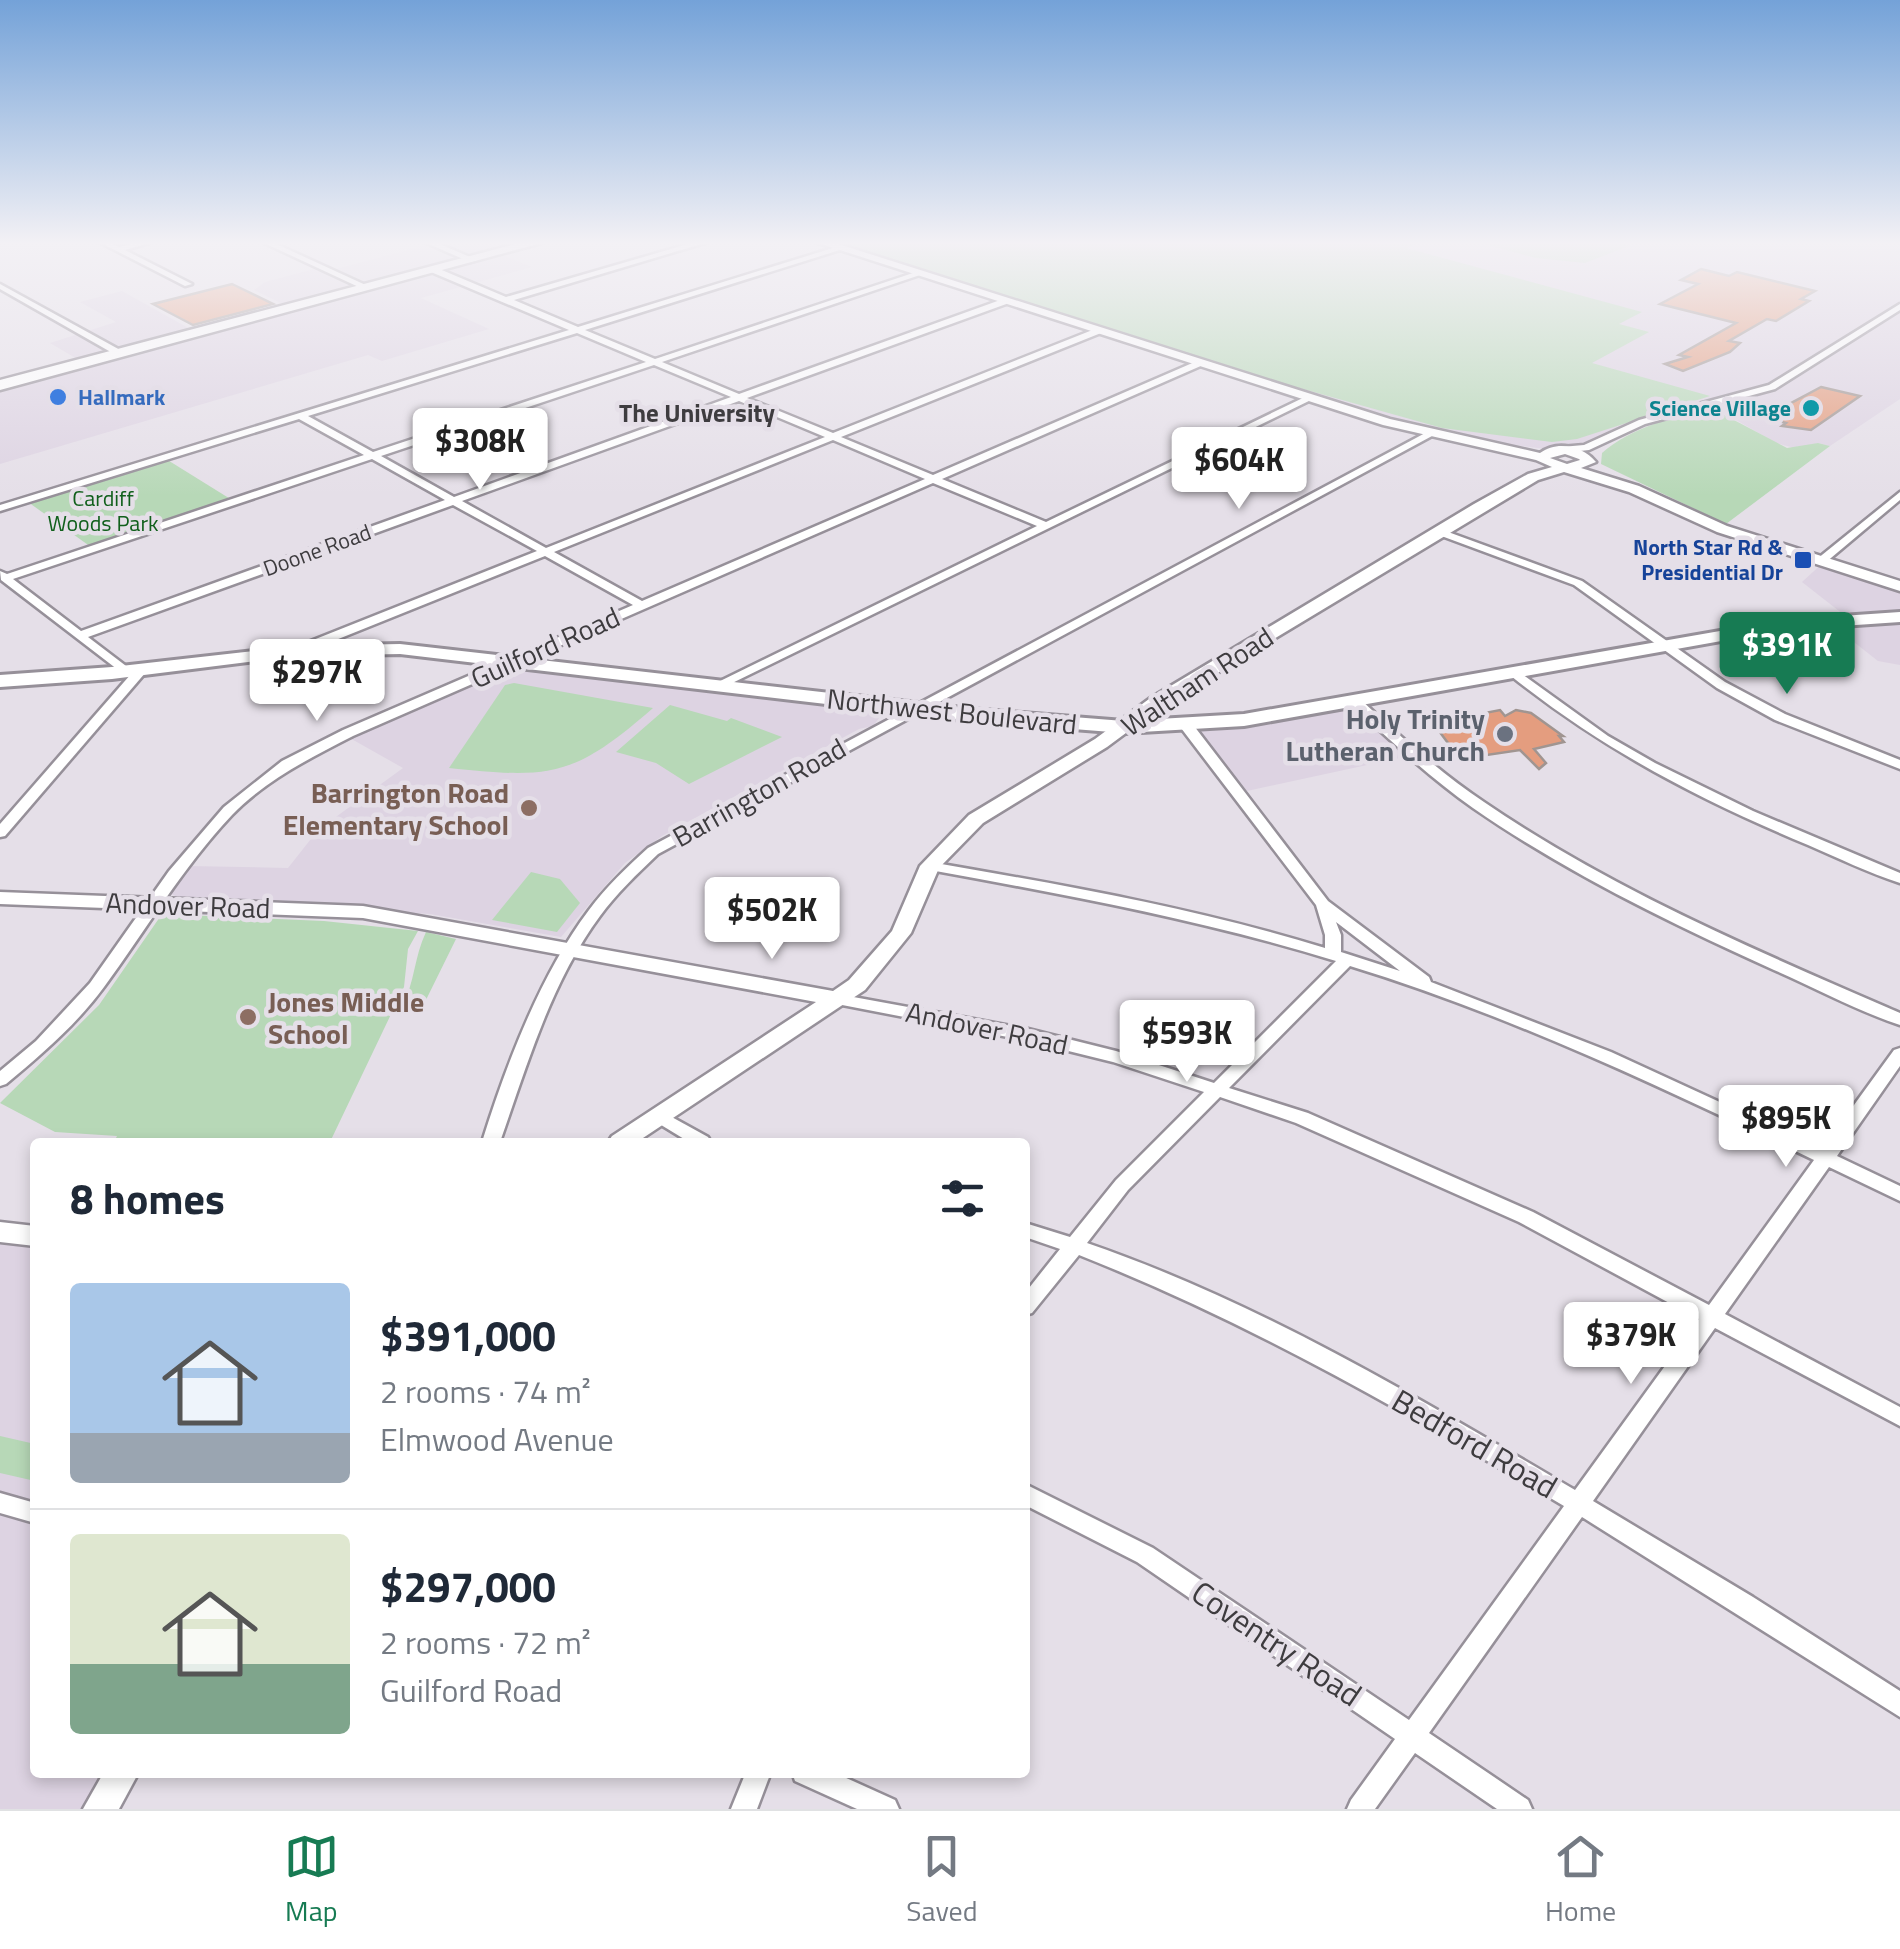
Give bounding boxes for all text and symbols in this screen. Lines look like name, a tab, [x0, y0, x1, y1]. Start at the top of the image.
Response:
place label: Hallmark	[78, 380, 166, 414]
marker: Hallmark	[47, 386, 69, 408]
place label: Science Village	[1649, 391, 1791, 425]
district label: The University	[619, 394, 775, 432]
marker: Science Village	[1800, 397, 1822, 419]
pin: $308K	[410, 408, 550, 493]
text: $308K	[435, 416, 525, 464]
pin: $604K	[1169, 427, 1309, 512]
text: $604K	[1194, 435, 1284, 483]
park label: Cardiff Woods Park	[47, 481, 159, 540]
street label: Doone Road	[258, 515, 376, 585]
place label: North Star Rd & Presidential Dr	[1633, 530, 1784, 589]
marker: North Star Rd & Presidential Dr	[1792, 549, 1814, 571]
street label: Guilford Road	[463, 595, 627, 699]
pin: $391K	[1717, 612, 1857, 697]
street label: Waltham Road	[1112, 616, 1282, 746]
text: $391K	[1742, 620, 1832, 668]
pin: $297K	[247, 639, 387, 724]
text: $297K	[272, 647, 362, 695]
street label: Northwest Boulevard	[825, 676, 1079, 746]
place label: Holy Trinity Lutheran Church	[1285, 697, 1485, 772]
marker: Holy Trinity Lutheran Church	[1494, 723, 1516, 745]
street label: Barrington Road	[664, 726, 854, 858]
place label: Barrington Road Elementary School	[283, 771, 509, 846]
marker: Barrington Road Elementary School	[518, 797, 540, 819]
pin: $502K	[702, 877, 842, 962]
street label: Andover Road	[105, 881, 271, 929]
text: $502K	[727, 885, 817, 933]
place label: Jones Middle School	[268, 980, 424, 1055]
street label: Andover Road	[902, 990, 1072, 1066]
pin: $593K	[1117, 1000, 1257, 1085]
marker: Jones Middle School	[237, 1006, 259, 1028]
text: $593K	[1142, 1008, 1232, 1056]
pin: $895K	[1716, 1085, 1856, 1170]
text: $895K	[1741, 1093, 1831, 1141]
text: 8 homes	[70, 1166, 225, 1230]
icon: filters	[935, 1171, 990, 1226]
pin: $379K	[1561, 1302, 1701, 1387]
text: $391,000	[380, 1303, 556, 1367]
text: $379K	[1586, 1310, 1676, 1358]
icon: home	[150, 1323, 270, 1443]
text: 2 rooms · 74 m²	[380, 1367, 591, 1415]
street label: Bedford Road	[1383, 1376, 1567, 1510]
text: Elmwood Avenue	[380, 1415, 614, 1463]
text: $297,000	[380, 1554, 556, 1618]
street label: Coventry Road	[1182, 1568, 1372, 1718]
icon: home	[150, 1574, 270, 1694]
text: 2 rooms · 72 m²	[380, 1618, 591, 1666]
text: Guilford Road	[380, 1666, 562, 1714]
tab: Map	[284, 1829, 339, 1932]
tab: Saved	[906, 1829, 978, 1932]
tab: Home	[1545, 1829, 1616, 1932]

